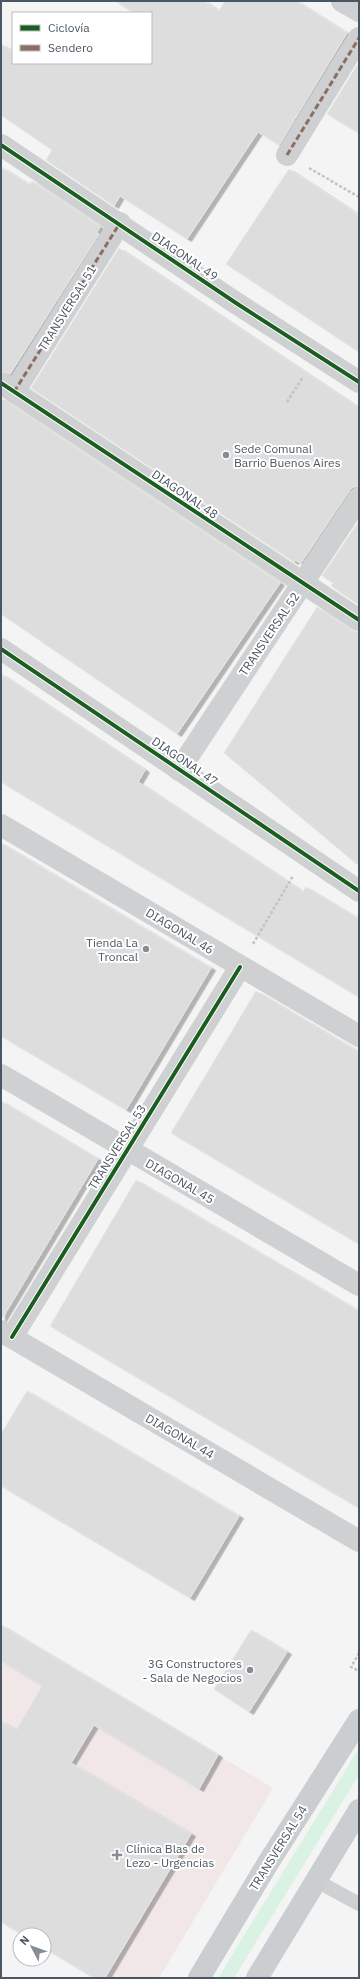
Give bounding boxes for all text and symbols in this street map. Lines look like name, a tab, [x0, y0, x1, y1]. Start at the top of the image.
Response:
legend	[12, 12, 152, 64]
text: Ciclovía	[48, 20, 90, 35]
text: Sendero	[48, 40, 93, 55]
street label: DIAGONAL 49	[149, 228, 221, 284]
street label: TRANSVERSAL 51	[35, 263, 99, 353]
place label: Sede Comunal Barrio Buenos Aires	[234, 441, 341, 470]
marker: Sede Comunal Barrio Buenos Aires	[221, 450, 231, 460]
street label: DIAGONAL 48	[149, 466, 221, 522]
street label: TRANSVERSAL 52	[235, 589, 303, 679]
street label: DIAGONAL 47	[149, 733, 221, 789]
street label: DIAGONAL 46	[143, 905, 217, 957]
place label: Tienda La Troncal	[86, 935, 139, 964]
marker: Tienda La Troncal	[141, 944, 151, 954]
street label: TRANSVERSAL 53	[85, 1102, 149, 1192]
street label: DIAGONAL 45	[143, 1155, 217, 1207]
street label: DIAGONAL 44	[143, 1410, 217, 1462]
place label: 3G Constructores - Sala de Negocios	[142, 1656, 242, 1685]
marker: 3G Constructores - Sala de Negocios	[245, 1665, 255, 1675]
street label: TRANSVERSAL 54	[246, 1803, 310, 1893]
place label: Clínica Blas de Lezo - Urgencias	[126, 1841, 214, 1870]
marker: Clínica Blas de Lezo - Urgencias	[111, 1849, 123, 1861]
north arrow	[12, 1927, 52, 1967]
text: N	[17, 1933, 32, 1948]

